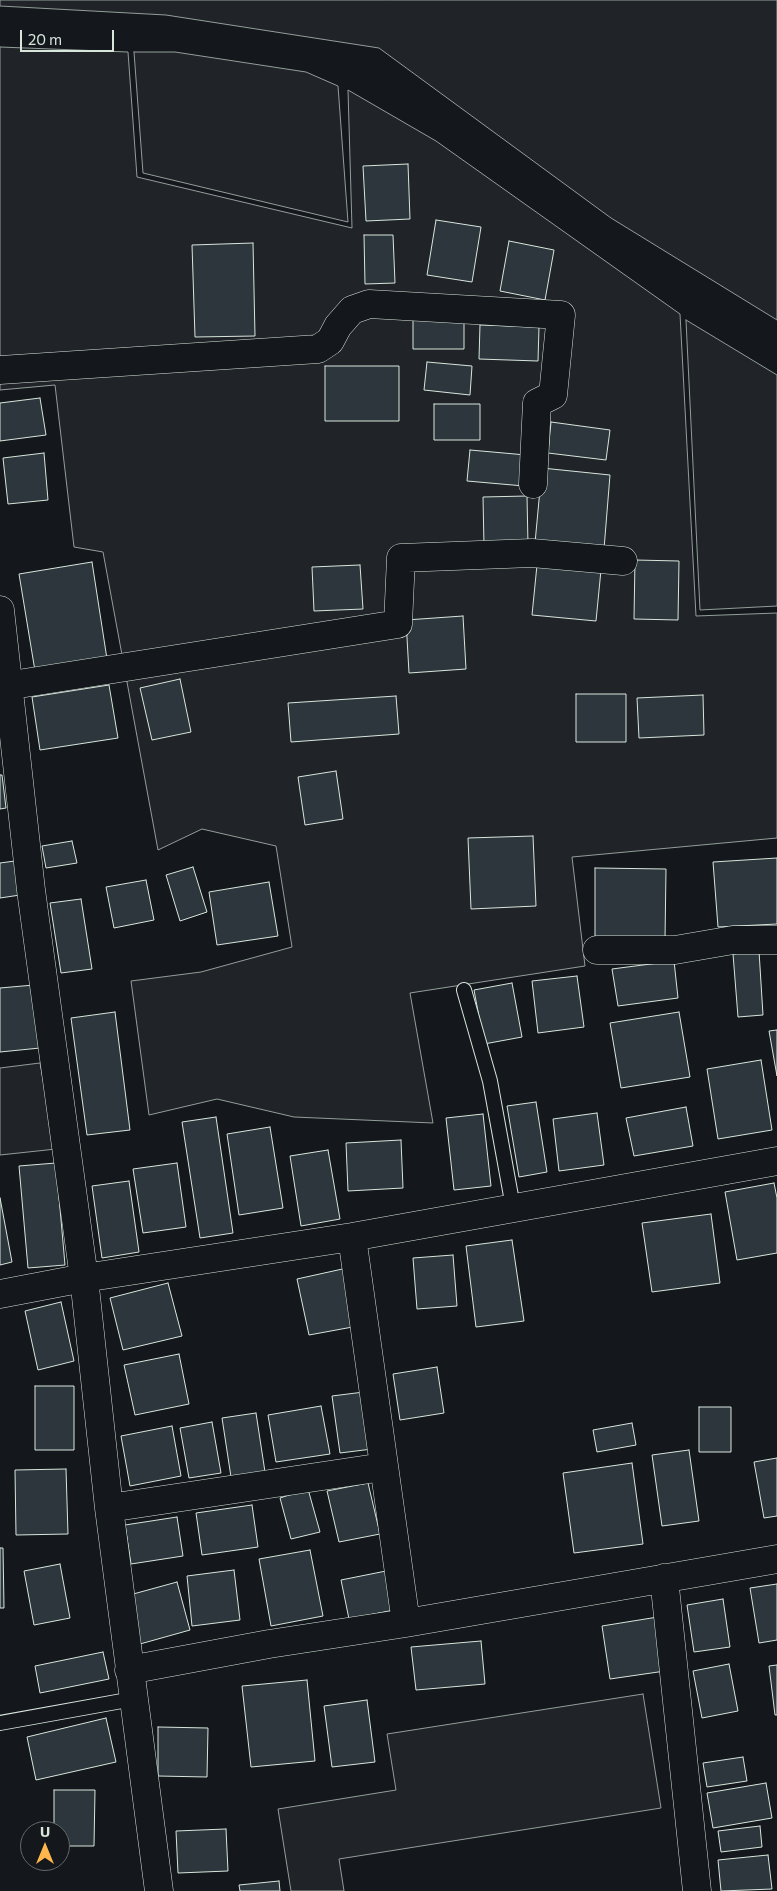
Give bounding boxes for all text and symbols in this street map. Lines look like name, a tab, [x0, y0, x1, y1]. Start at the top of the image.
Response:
scale bar	[22, 20, 116, 52]
text: 20 m	[28, 30, 62, 48]
north arrow	[20, 1821, 70, 1871]
text: U	[40, 1823, 50, 1840]

